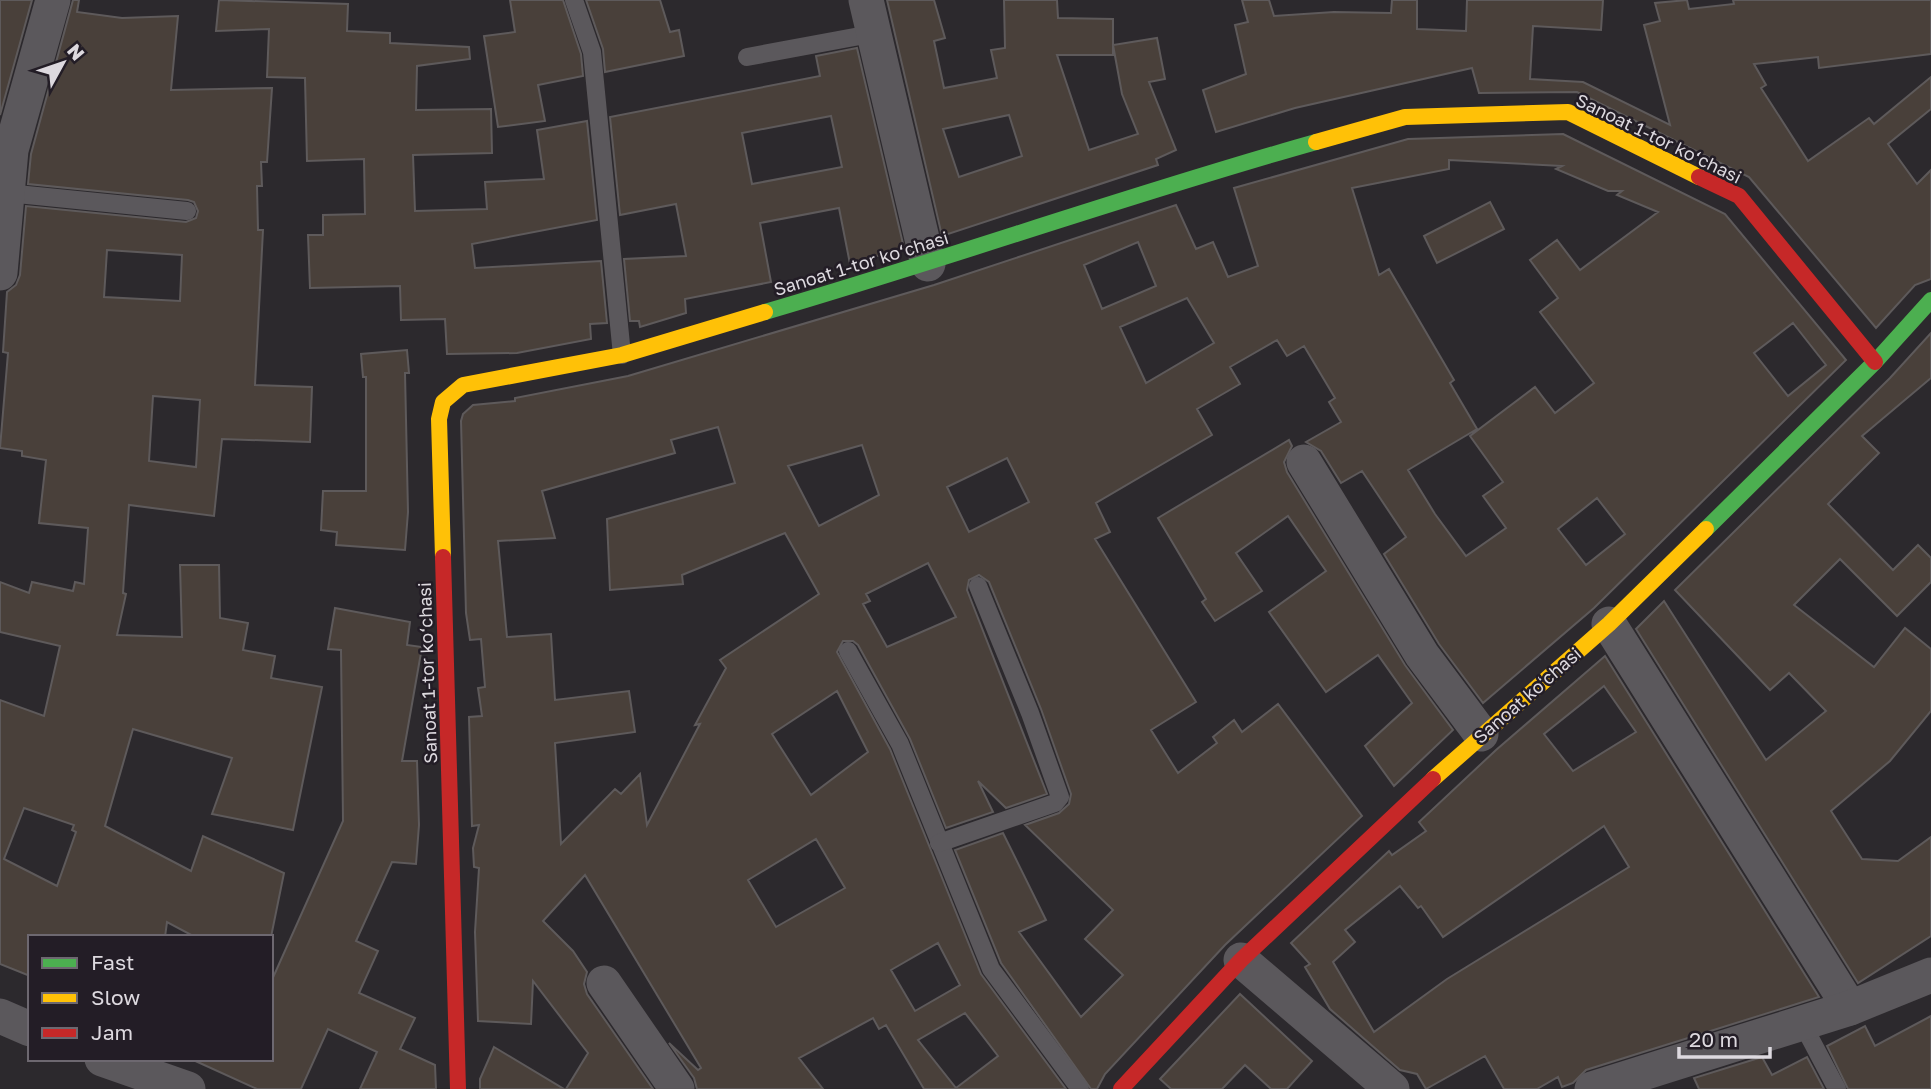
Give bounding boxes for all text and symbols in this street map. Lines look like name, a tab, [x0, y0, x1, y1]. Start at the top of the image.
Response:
north arrow	[28, 28, 98, 98]
text: N	[63, 39, 90, 65]
street label: Sanoat 1-tor ko‘chasi	[1573, 88, 1745, 188]
street label: Sanoat 1-tor ko‘chasi	[771, 226, 951, 300]
street label: Sanoat 1-tor ko‘chasi	[413, 582, 441, 764]
street label: Sanoat koʻchasi	[1469, 642, 1585, 748]
legend	[28, 935, 273, 1061]
text: Fast	[91, 949, 134, 975]
text: Slow	[91, 984, 140, 1010]
scale bar	[1679, 1016, 1770, 1060]
text: Jam	[91, 1019, 133, 1045]
text: 20 m	[1689, 1026, 1738, 1052]

